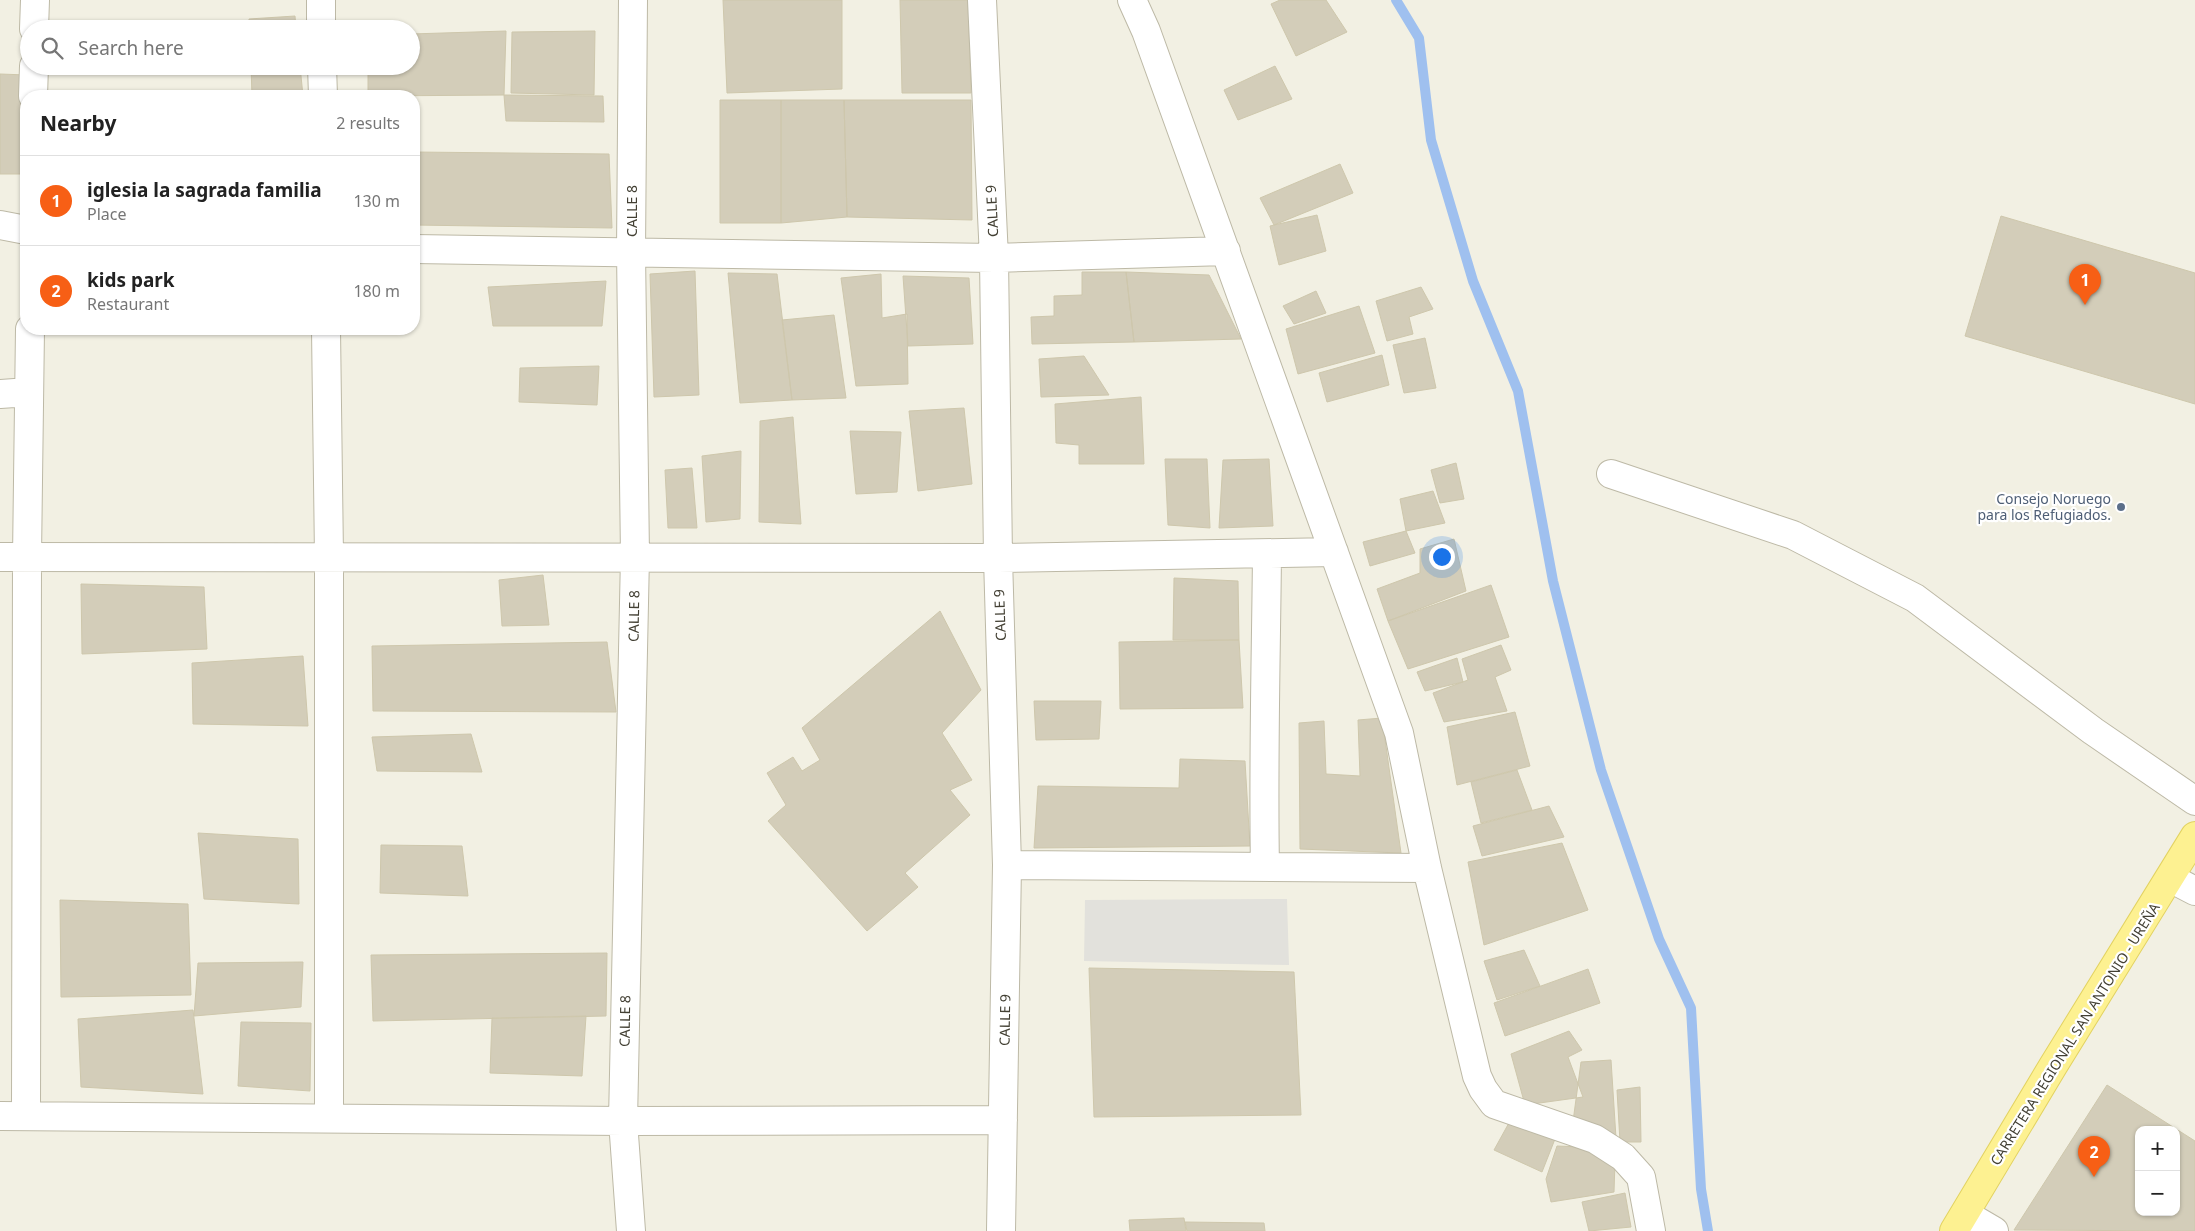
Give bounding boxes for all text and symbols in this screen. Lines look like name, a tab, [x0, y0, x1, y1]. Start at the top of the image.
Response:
search box	[20, 20, 420, 75]
icon: search	[38, 34, 66, 62]
text: Search here	[78, 35, 184, 61]
text: Nearby	[40, 109, 116, 137]
text: 2 results	[336, 112, 400, 134]
text: iglesia la sagrada familia	[87, 177, 322, 203]
street label: CALLE 8	[622, 185, 641, 237]
street label: CALLE 9	[981, 185, 1002, 237]
text: 1	[51, 190, 61, 212]
text: 130 m	[353, 190, 400, 212]
text: Place	[87, 203, 127, 225]
pin: 1	[2069, 264, 2101, 305]
text: kids park	[87, 267, 175, 293]
text: 2	[51, 280, 61, 302]
text: 180 m	[353, 280, 400, 302]
text: Restaurant	[87, 293, 169, 315]
place label: Consejo Noruego para los Refugiados.	[1977, 489, 2111, 524]
marker: Consejo Noruego para los Refugiados.	[2115, 501, 2127, 513]
your location	[1429, 544, 1455, 570]
street label: CALLE 9	[989, 589, 1010, 641]
street label: CALLE 8	[624, 590, 643, 642]
street label: CARRETERA REGIONAL SAN ANTONIO - UREÑA	[1985, 899, 2164, 1169]
street label: CALLE 9	[995, 994, 1014, 1046]
street label: CALLE 8	[615, 995, 634, 1047]
map controls	[2135, 1126, 2180, 1216]
button: +	[2135, 1126, 2180, 1171]
pin: 2	[2078, 1136, 2110, 1177]
button: −	[2135, 1171, 2180, 1216]

